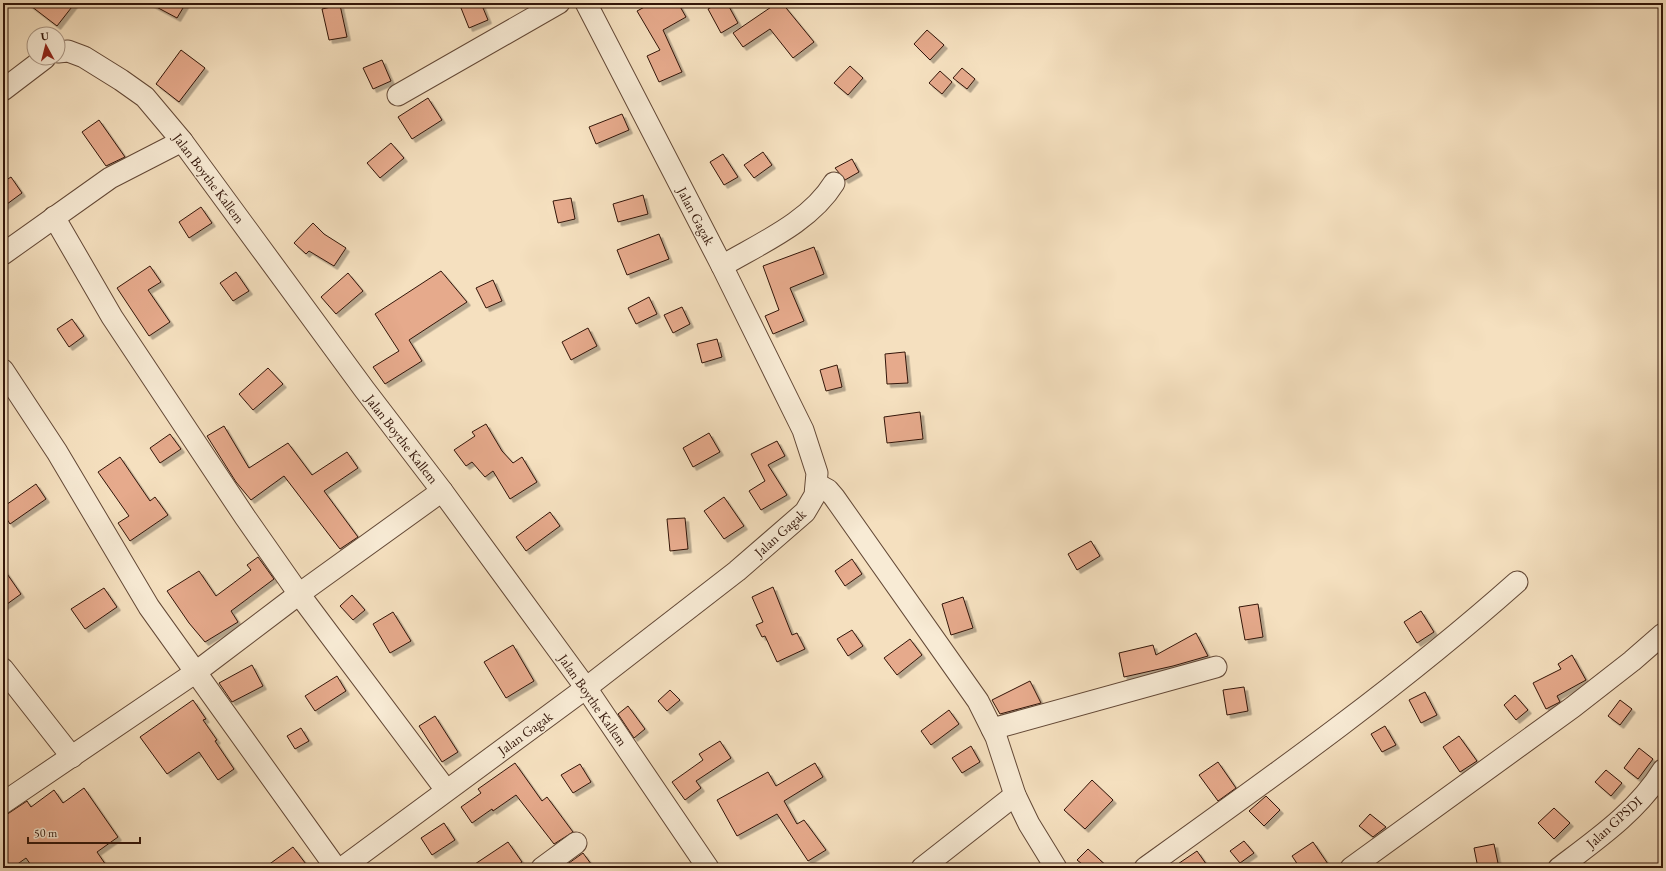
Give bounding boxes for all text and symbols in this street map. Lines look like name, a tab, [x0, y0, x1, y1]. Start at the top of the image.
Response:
north arrow	[26, 26, 66, 66]
text: U	[40, 29, 50, 44]
street label: Jalan Boythe Kallem	[169, 128, 249, 227]
street label: Jalan Gagak	[673, 183, 719, 249]
street label: Jalan Boythe Kallem	[361, 390, 443, 487]
street label: Jalan Gagak	[750, 505, 810, 562]
street label: Jalan Boythe Kallem	[554, 650, 632, 750]
street label: Jalan Gagak	[493, 707, 556, 760]
street label: Jalan GPSDI	[1582, 792, 1646, 853]
scale bar	[28, 819, 140, 845]
text: 50 m	[34, 825, 58, 841]

